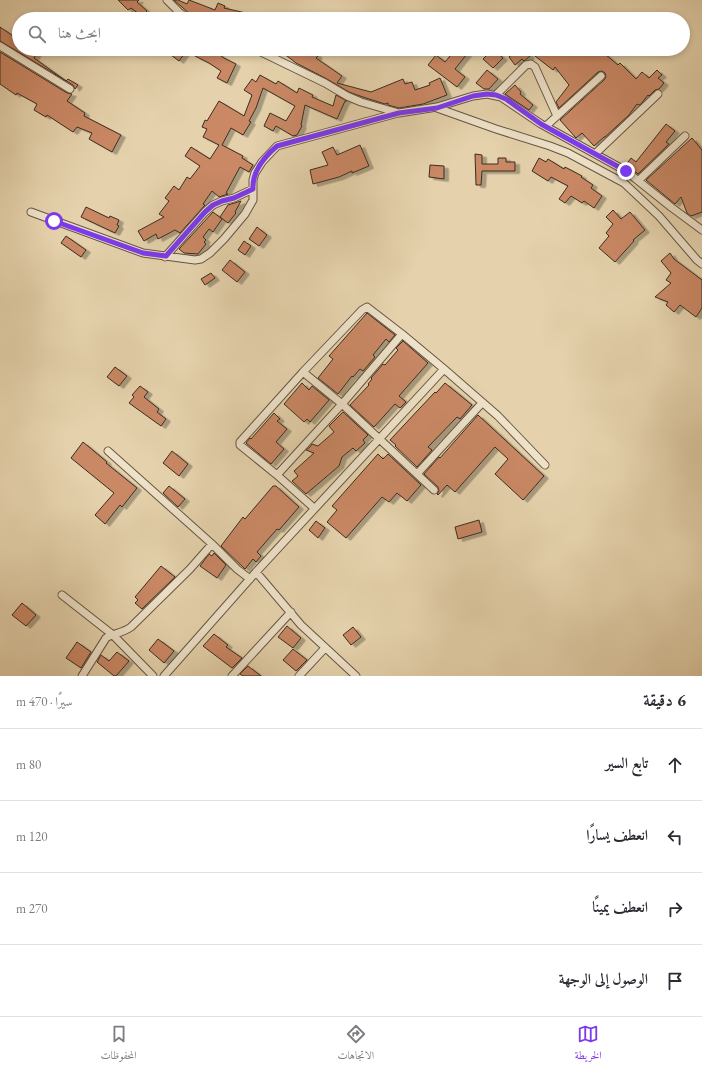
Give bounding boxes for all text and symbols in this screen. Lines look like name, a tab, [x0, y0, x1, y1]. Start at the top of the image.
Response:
search box	[12, 12, 690, 56]
icon: search	[26, 23, 48, 45]
text: ابحث هنا	[58, 23, 101, 42]
route end	[617, 162, 635, 180]
route start	[45, 212, 63, 230]
text: 6 دقيقة	[643, 689, 686, 711]
text: سيرًا · 470 m	[16, 693, 73, 710]
text: تابع السير	[605, 753, 648, 772]
icon: ahead	[664, 754, 686, 776]
text: 80 m	[16, 756, 41, 773]
text: انعطف يسارًا	[586, 825, 648, 844]
icon: left	[664, 826, 686, 848]
text: 120 m	[16, 828, 47, 845]
text: انعطف يمينًا	[592, 897, 648, 916]
icon: right	[664, 898, 686, 920]
text: 270 m	[16, 900, 47, 917]
text: الوصول إلى الوجهة	[559, 969, 648, 988]
icon: arrive	[664, 970, 686, 992]
tab: المحفوظات	[100, 1023, 137, 1066]
tab: الاتجاهات	[337, 1023, 374, 1066]
tab: الخريطة	[575, 1023, 602, 1066]

